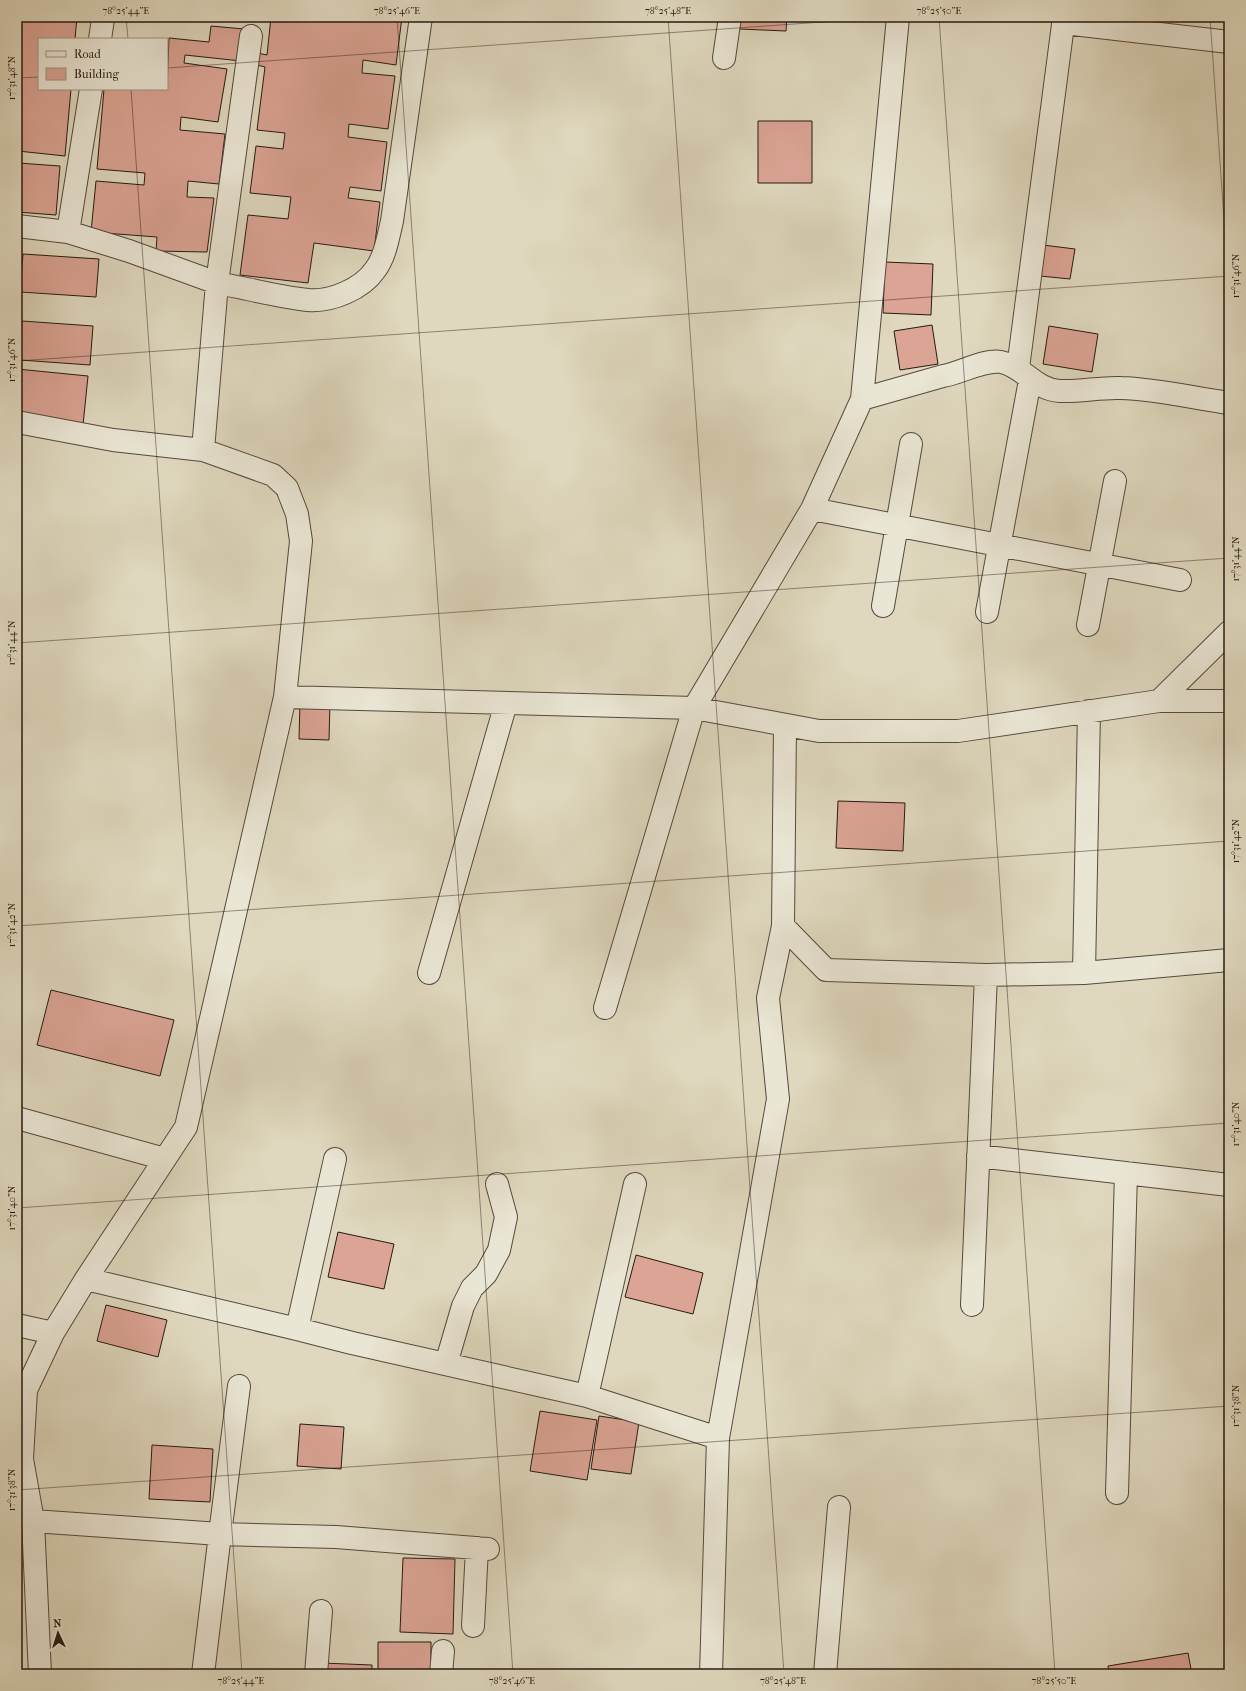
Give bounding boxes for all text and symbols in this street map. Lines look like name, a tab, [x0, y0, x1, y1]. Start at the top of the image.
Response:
text: 78°25'44"E	[103, 5, 149, 17]
text: 78°25'46"E	[374, 5, 420, 17]
text: 78°25'48"E	[645, 5, 691, 17]
text: 78°25'50"E	[917, 5, 961, 17]
legend	[38, 38, 168, 90]
text: Road	[74, 47, 101, 61]
text: 17°31'48"N	[6, 55, 18, 100]
text: Building	[74, 67, 119, 81]
text: 17°31'46"N	[1230, 253, 1242, 298]
text: 17°31'46"N	[6, 337, 18, 382]
text: 17°31'44"N	[1230, 536, 1242, 582]
text: 17°31'44"N	[6, 620, 18, 666]
text: 17°31'42"N	[1230, 818, 1242, 863]
text: 17°31'42"N	[6, 902, 18, 947]
text: 17°31'40"N	[1230, 1101, 1242, 1146]
text: 17°31'40"N	[6, 1185, 18, 1230]
text: 17°31'38"N	[1230, 1384, 1242, 1427]
text: 17°31'38"N	[6, 1468, 18, 1511]
north arrow	[38, 1613, 78, 1653]
text: N	[53, 1617, 63, 1630]
text: 78°25'44"E	[218, 1675, 264, 1687]
text: 78°25'46"E	[489, 1675, 535, 1687]
text: 78°25'48"E	[760, 1675, 806, 1687]
text: 78°25'50"E	[1032, 1675, 1076, 1687]

